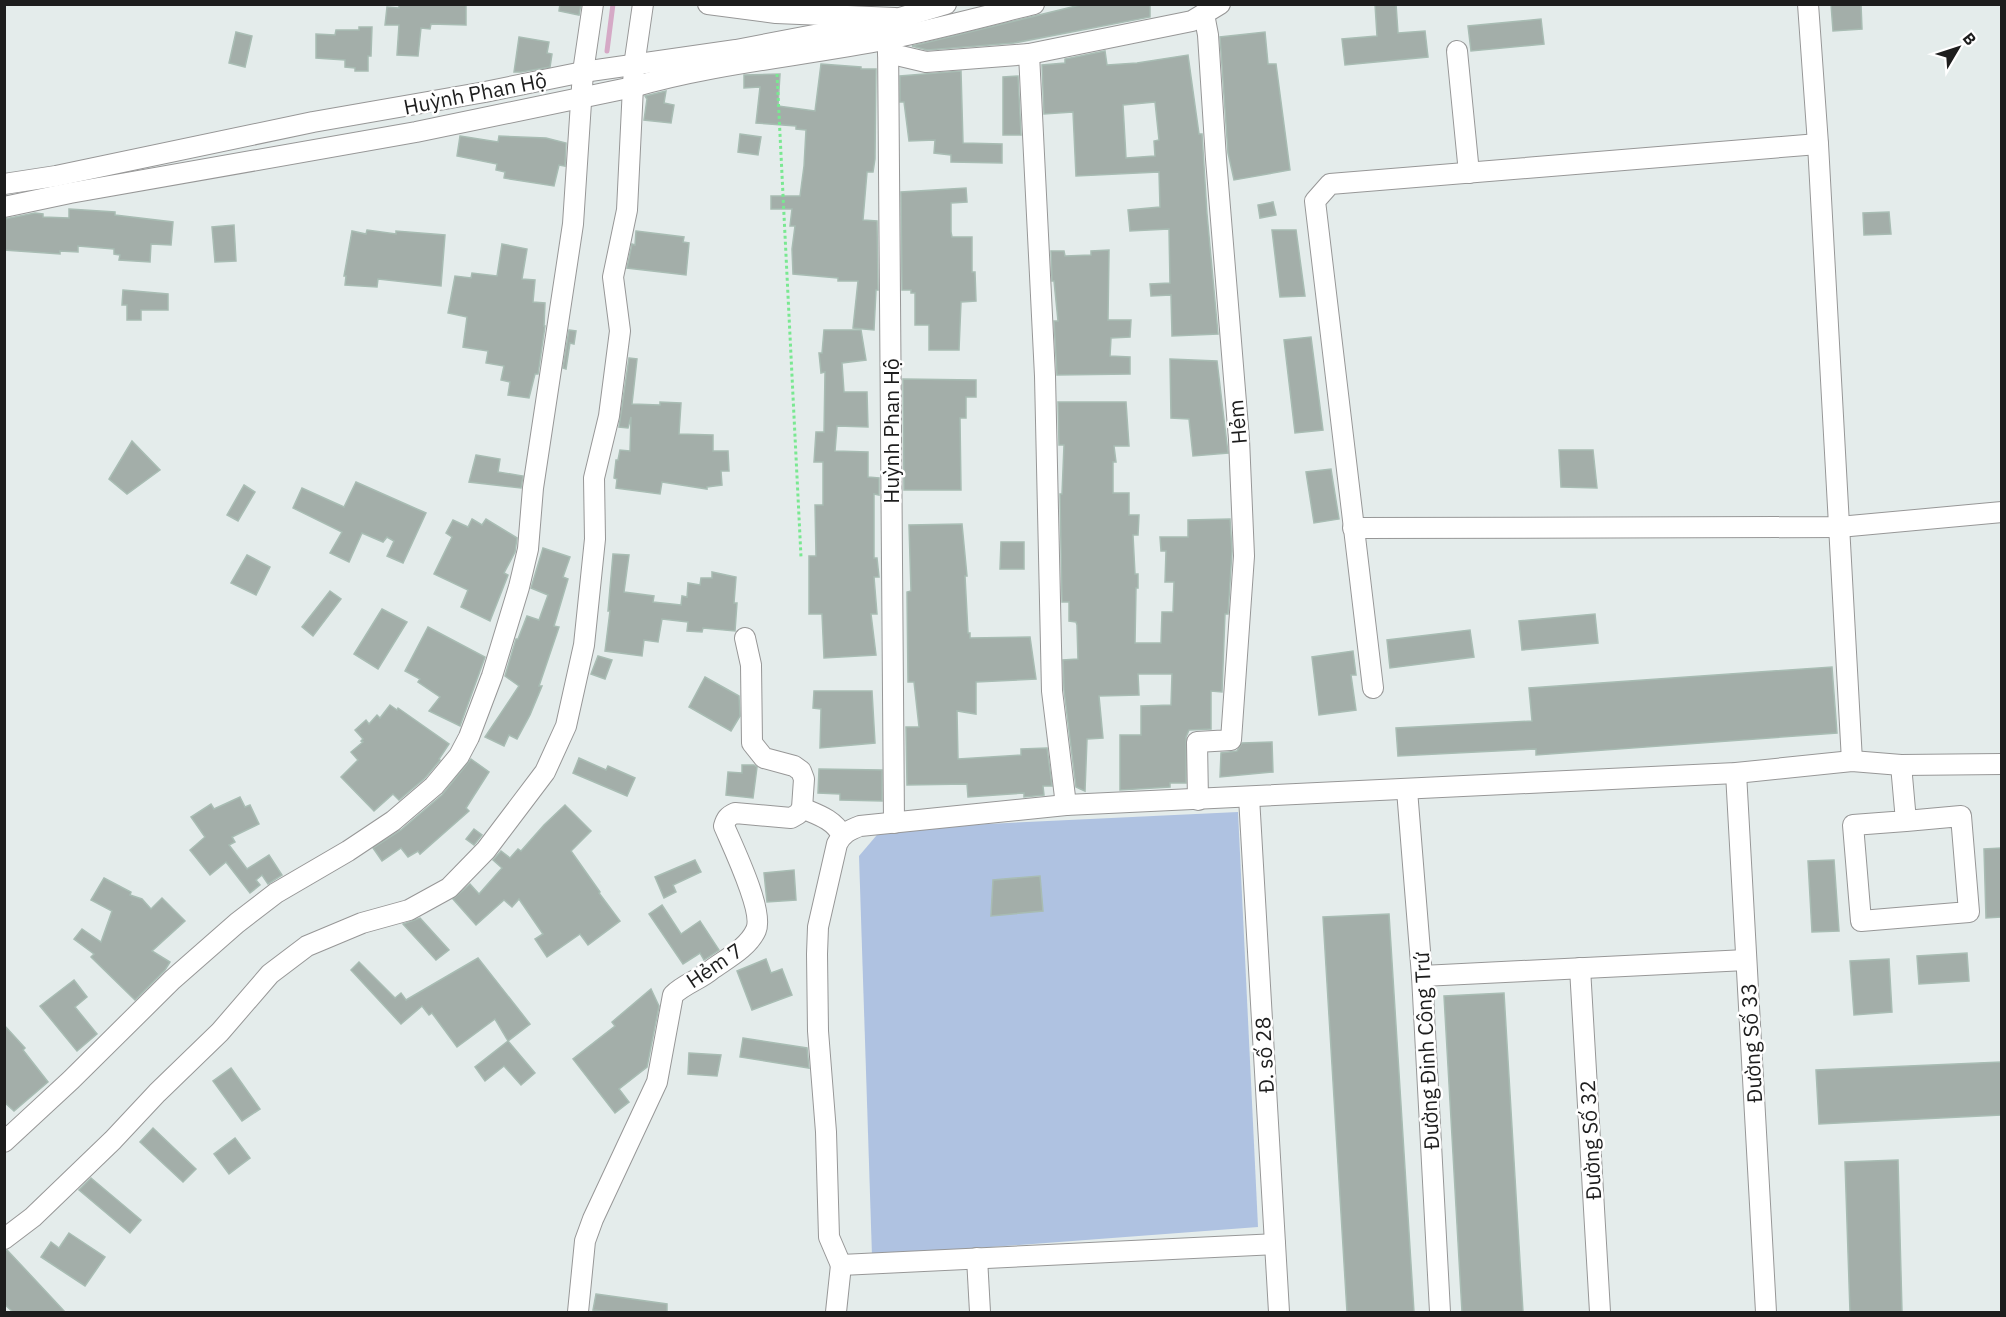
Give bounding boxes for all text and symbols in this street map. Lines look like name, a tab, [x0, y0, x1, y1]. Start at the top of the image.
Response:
north arrow	[1928, 18, 1988, 78]
text: B	[1959, 28, 1981, 49]
street label: Huỳnh Phan Hộ	[401, 65, 549, 121]
street label: Huỳnh Phan Hộ	[877, 358, 905, 504]
street label: Hẻm	[1221, 399, 1253, 445]
street label: Hẻm 7	[680, 936, 748, 994]
street label: Đường Đinh Công Trứ	[1407, 952, 1445, 1150]
street label: Đường Số 33	[1734, 982, 1768, 1104]
street label: Đ. số 28	[1248, 1016, 1280, 1094]
street label: Đường Số 32	[1573, 1079, 1607, 1201]

